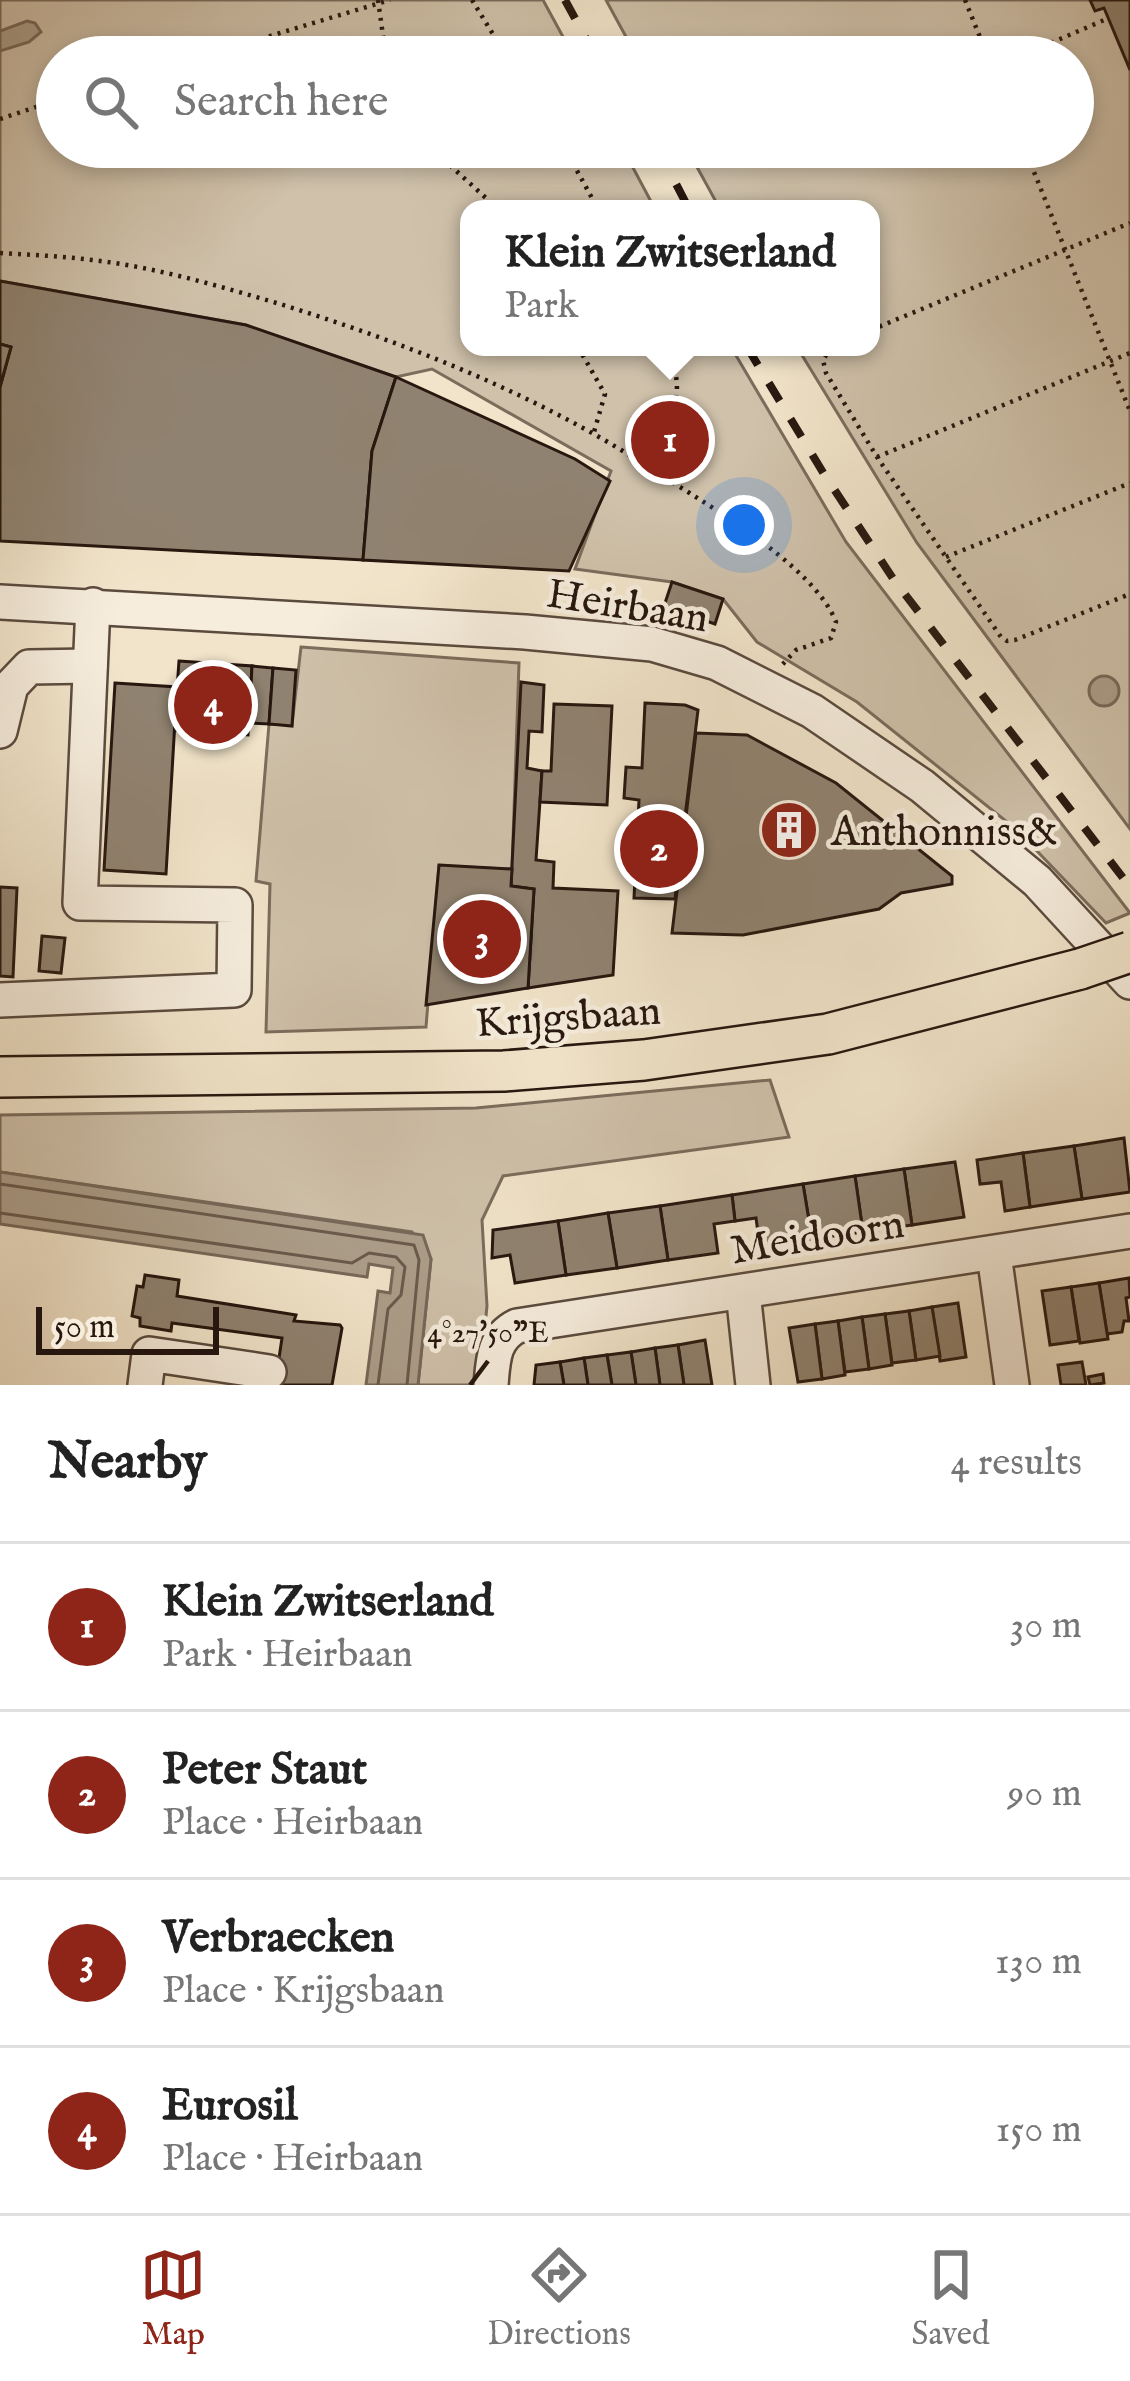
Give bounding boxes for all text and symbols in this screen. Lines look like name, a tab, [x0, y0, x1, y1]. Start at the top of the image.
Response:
search box	[36, 36, 1094, 168]
icon: search	[78, 69, 144, 135]
text: Search here	[174, 74, 388, 131]
popup	[460, 200, 880, 356]
text: Klein Zwitserland	[504, 225, 836, 282]
text: Park	[504, 282, 578, 331]
pin: 1	[631, 395, 709, 485]
your location	[714, 495, 774, 555]
street label: Heirbaan	[543, 569, 712, 646]
pin: 4	[174, 660, 252, 750]
building icon: Anthonniss&	[758, 799, 820, 861]
pin: 2	[620, 804, 698, 894]
place label: Anthonniss&	[830, 807, 1058, 860]
pin: 3	[443, 894, 521, 984]
street label: Krijgsbaan	[474, 986, 663, 1051]
street label: Meidoorn	[727, 1199, 908, 1278]
scale bar	[36, 1301, 219, 1354]
text: 50 m	[54, 1307, 115, 1349]
text: 4°27'50"E	[427, 1315, 549, 1353]
text: Nearby	[48, 1431, 207, 1496]
text: 4 results	[950, 1439, 1082, 1488]
text: Klein Zwitserland	[162, 1574, 494, 1631]
text: 1	[80, 1602, 94, 1651]
text: 30 m	[1010, 1602, 1082, 1651]
text: Park · Heirbaan	[162, 1631, 413, 1680]
text: Peter Staut	[162, 1742, 367, 1799]
text: 2	[78, 1770, 96, 1819]
text: 90 m	[1007, 1770, 1082, 1819]
text: Place · Heirbaan	[162, 1799, 423, 1848]
text: Verbraecken	[162, 1910, 395, 1967]
text: 3	[80, 1938, 94, 1987]
text: 130 m	[995, 1938, 1082, 1987]
text: Place · Krijgsbaan	[162, 1967, 445, 2016]
text: Eurosil	[162, 2078, 297, 2135]
text: 4	[77, 2106, 97, 2155]
text: 150 m	[996, 2106, 1082, 2155]
text: Place · Heirbaan	[162, 2135, 423, 2184]
tab: Map	[140, 2242, 206, 2356]
tab: Directions	[487, 2242, 631, 2356]
tab: Saved	[912, 2242, 990, 2356]

